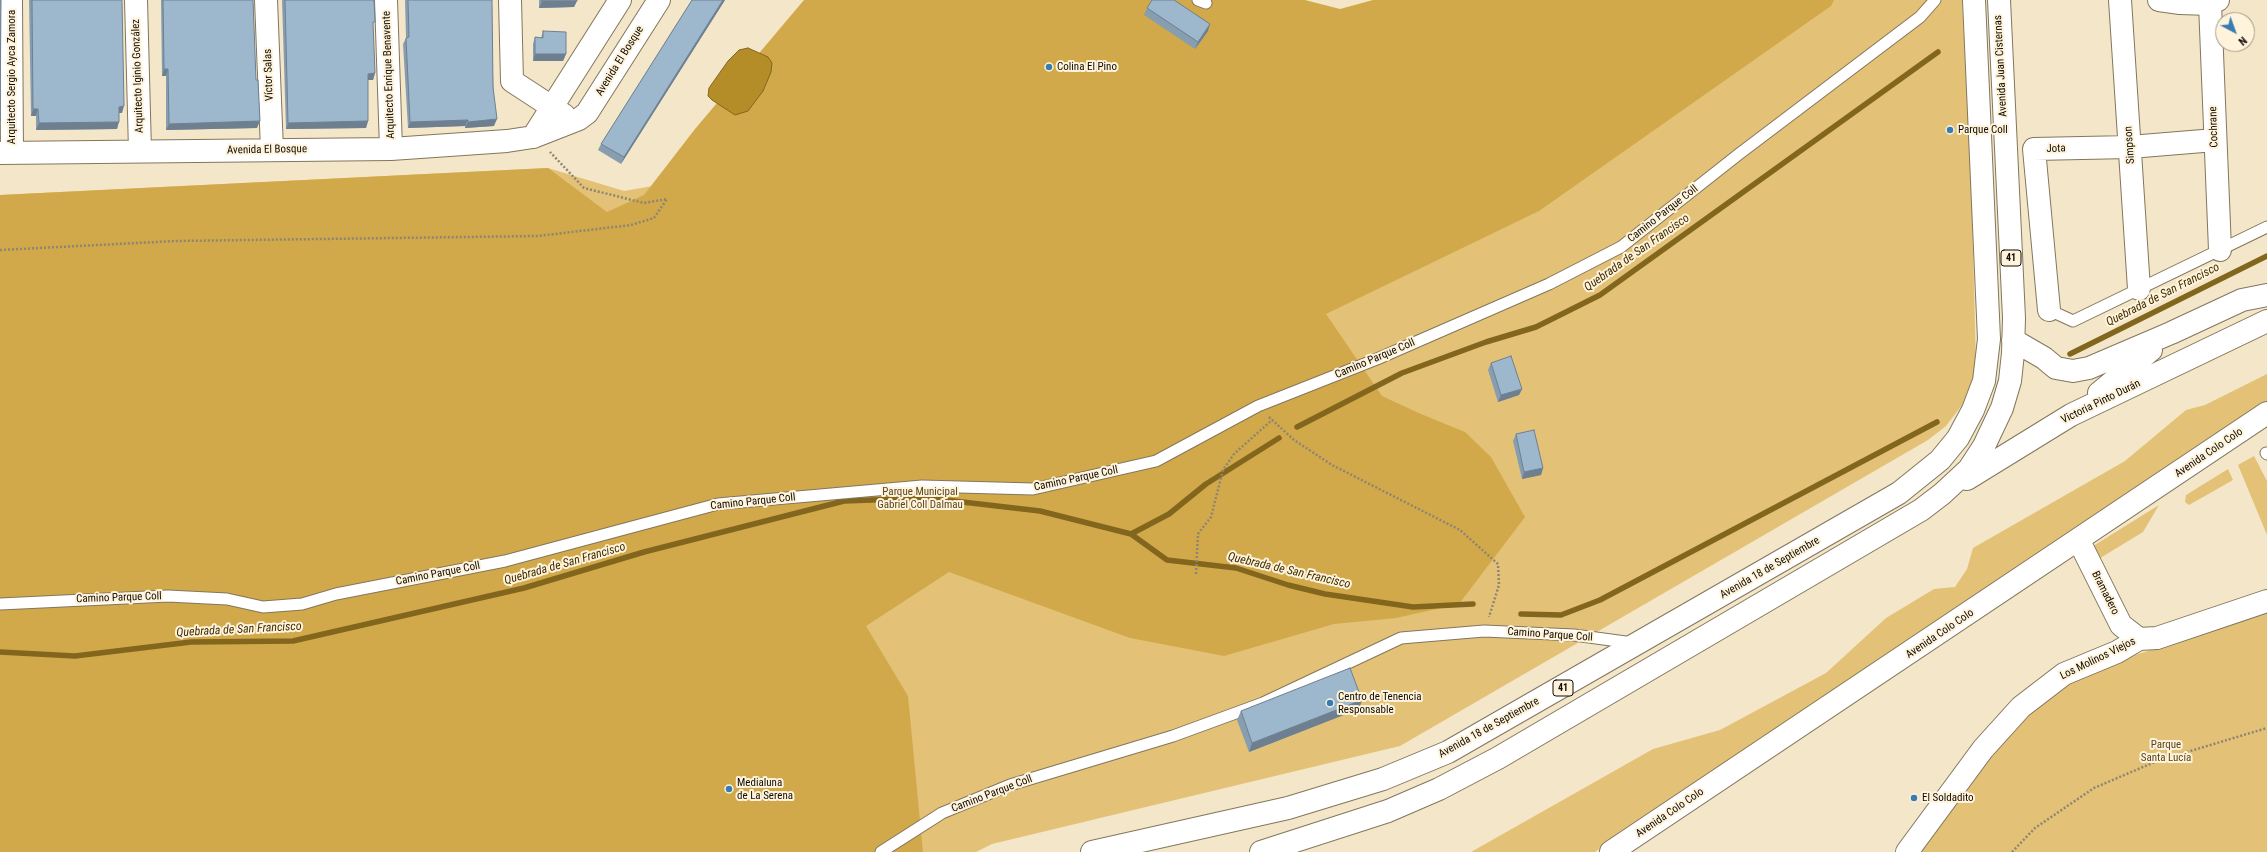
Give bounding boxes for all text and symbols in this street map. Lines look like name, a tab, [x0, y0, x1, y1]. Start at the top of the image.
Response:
street label: Arquitecto Sergio Ayca Zamora	[5, 10, 19, 144]
street label: Arquitecto Enrique Benavente	[380, 11, 398, 139]
north arrow	[2215, 12, 2255, 52]
street label: Avenida Juan Cisternas	[1992, 15, 2010, 117]
street label: Arquitecto Iginio González	[129, 19, 147, 133]
street label: Avenida El Bosque	[593, 24, 647, 98]
text: N	[2236, 34, 2249, 48]
street label: Víctor Salas	[261, 49, 277, 101]
place label: Colina El Pino	[1057, 60, 1117, 74]
marker: Colina El Pino	[1044, 62, 1054, 72]
street label: Cochrane	[2207, 106, 2221, 148]
place label: Parque Coll	[1958, 123, 2008, 137]
marker: Parque Coll	[1945, 125, 1955, 135]
street label: Simpson	[2122, 126, 2138, 164]
street label: Jota	[2046, 142, 2066, 156]
street label: Avenida El Bosque	[227, 143, 307, 157]
street label: Camino Parque Coll	[1625, 182, 1701, 246]
water label: Quebrada de San Francisco	[1582, 211, 1692, 295]
road number: 41	[2001, 250, 2021, 266]
water label: Quebrada de San Francisco	[2104, 260, 2222, 330]
street label: Camino Parque Coll	[1333, 336, 1417, 382]
street label: Victoria Pinto Durán	[2059, 377, 2143, 427]
street label: Avenida Colo Colo	[2173, 425, 2245, 481]
street label: Camino Parque Coll	[1033, 464, 1119, 494]
park label: Parque Municipal Gabriel Coll Dalmau	[877, 485, 963, 511]
street label: Camino Parque Coll	[710, 491, 796, 513]
street label: Avenida 18 de Septiembre	[1718, 534, 1822, 602]
water label: Quebrada de San Francisco	[503, 540, 627, 588]
water label: Quebrada de San Francisco	[1226, 550, 1352, 592]
street label: Camino Parque Coll	[395, 559, 481, 589]
street label: Bramadero	[2088, 569, 2122, 617]
street label: Camino Parque Coll	[76, 590, 162, 606]
street label: Avenida Colo Colo	[1904, 606, 1976, 662]
water label: Quebrada de San Francisco	[176, 620, 302, 640]
street label: Camino Parque Coll	[1507, 625, 1593, 645]
street label: Los Molinos Viejos	[2058, 635, 2138, 683]
road number: 41	[1553, 680, 1573, 696]
place label: Centro de Tenencia Responsable	[1338, 690, 1421, 716]
street label: Avenida 18 de Septiembre	[1436, 695, 1542, 761]
marker: Centro de Tenencia Responsable	[1325, 698, 1335, 708]
park label: Parque Santa Lucía	[2141, 738, 2191, 764]
street label: Camino Parque Coll	[950, 773, 1034, 815]
place label: Medialuna de La Serena	[737, 776, 793, 802]
marker: Medialuna de La Serena	[724, 784, 734, 794]
street label: Avenida Colo Colo	[1634, 785, 1706, 841]
place label: El Soldadito	[1922, 791, 1974, 805]
marker: El Soldadito	[1909, 793, 1919, 803]

